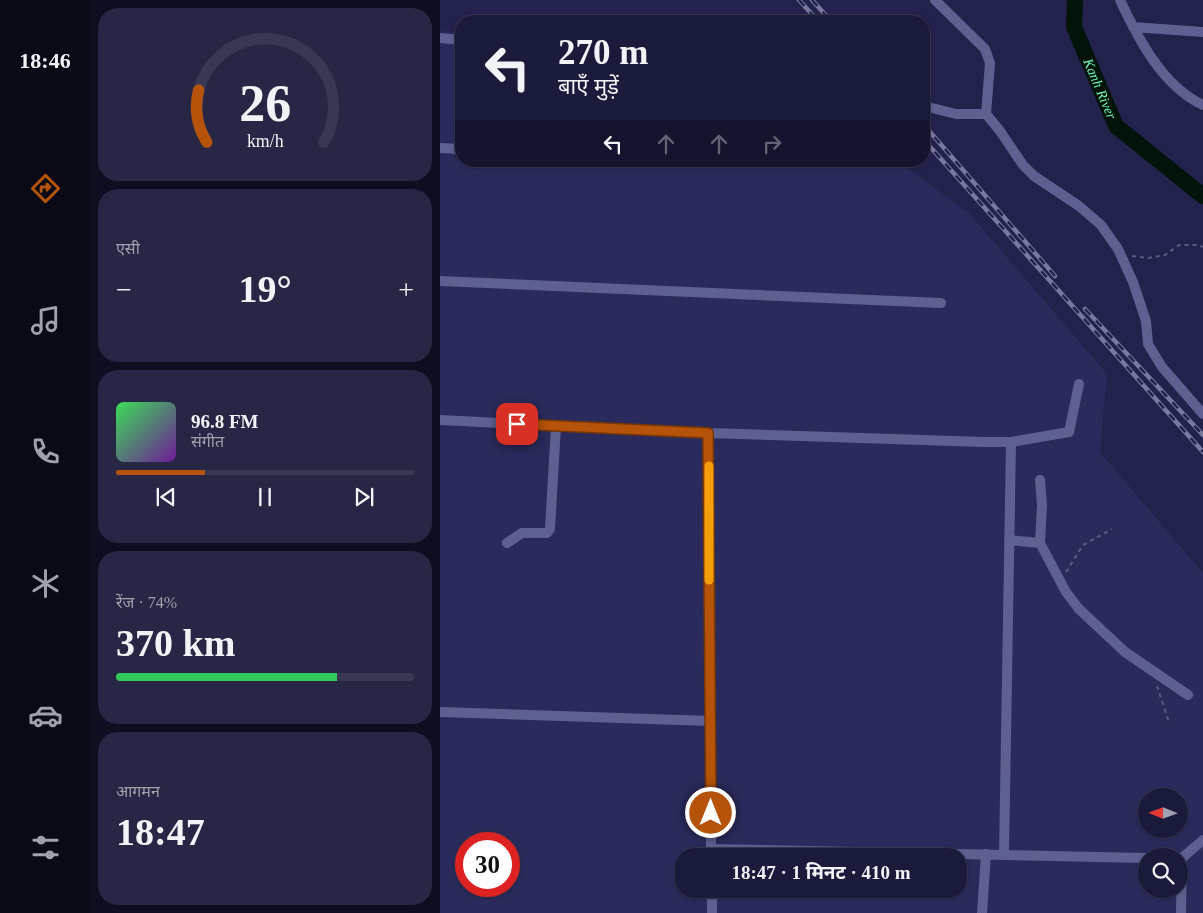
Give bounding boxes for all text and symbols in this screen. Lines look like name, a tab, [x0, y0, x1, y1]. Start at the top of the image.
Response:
text: 270 m	[558, 33, 648, 72]
icon: left	[475, 35, 540, 100]
text: 18:46	[19, 48, 71, 73]
water label: Kanh River	[1080, 55, 1119, 122]
text: बाएँ मुड़ें	[558, 74, 619, 99]
text: 26	[239, 75, 291, 132]
icon: left	[599, 130, 627, 158]
icon: ahead	[652, 130, 680, 158]
icon: ahead	[705, 130, 733, 158]
icon: right	[758, 130, 786, 158]
text: km/h	[247, 131, 283, 151]
icon: directions	[28, 171, 63, 206]
text: एसी	[116, 240, 140, 257]
text: 19°	[238, 268, 292, 310]
text: −	[116, 274, 132, 305]
text: +	[398, 274, 414, 305]
icon: music	[28, 303, 63, 338]
pin	[496, 403, 538, 445]
icon: arrive	[503, 410, 531, 438]
text: 96.8 FM	[191, 411, 259, 432]
text: संगीत	[191, 433, 224, 450]
icon: phone	[28, 434, 63, 469]
icon: previous	[152, 483, 180, 511]
icon: pause	[251, 483, 279, 511]
icon: next	[350, 483, 378, 511]
icon: climate	[28, 566, 63, 601]
text: रेंज · 74%	[116, 594, 177, 611]
text: 370 km	[116, 622, 235, 664]
icon: car	[28, 698, 63, 733]
text: आगमन	[116, 783, 160, 800]
position arrow	[684, 786, 736, 838]
north arrow	[1138, 788, 1188, 838]
map controls	[1138, 788, 1188, 898]
text: 18:47	[116, 811, 205, 853]
icon: filters	[28, 830, 63, 865]
speed limit sign: 30	[455, 832, 520, 897]
button: search	[1138, 848, 1188, 898]
text: 18:47 · 1 मिनट · 410 m	[731, 862, 911, 883]

